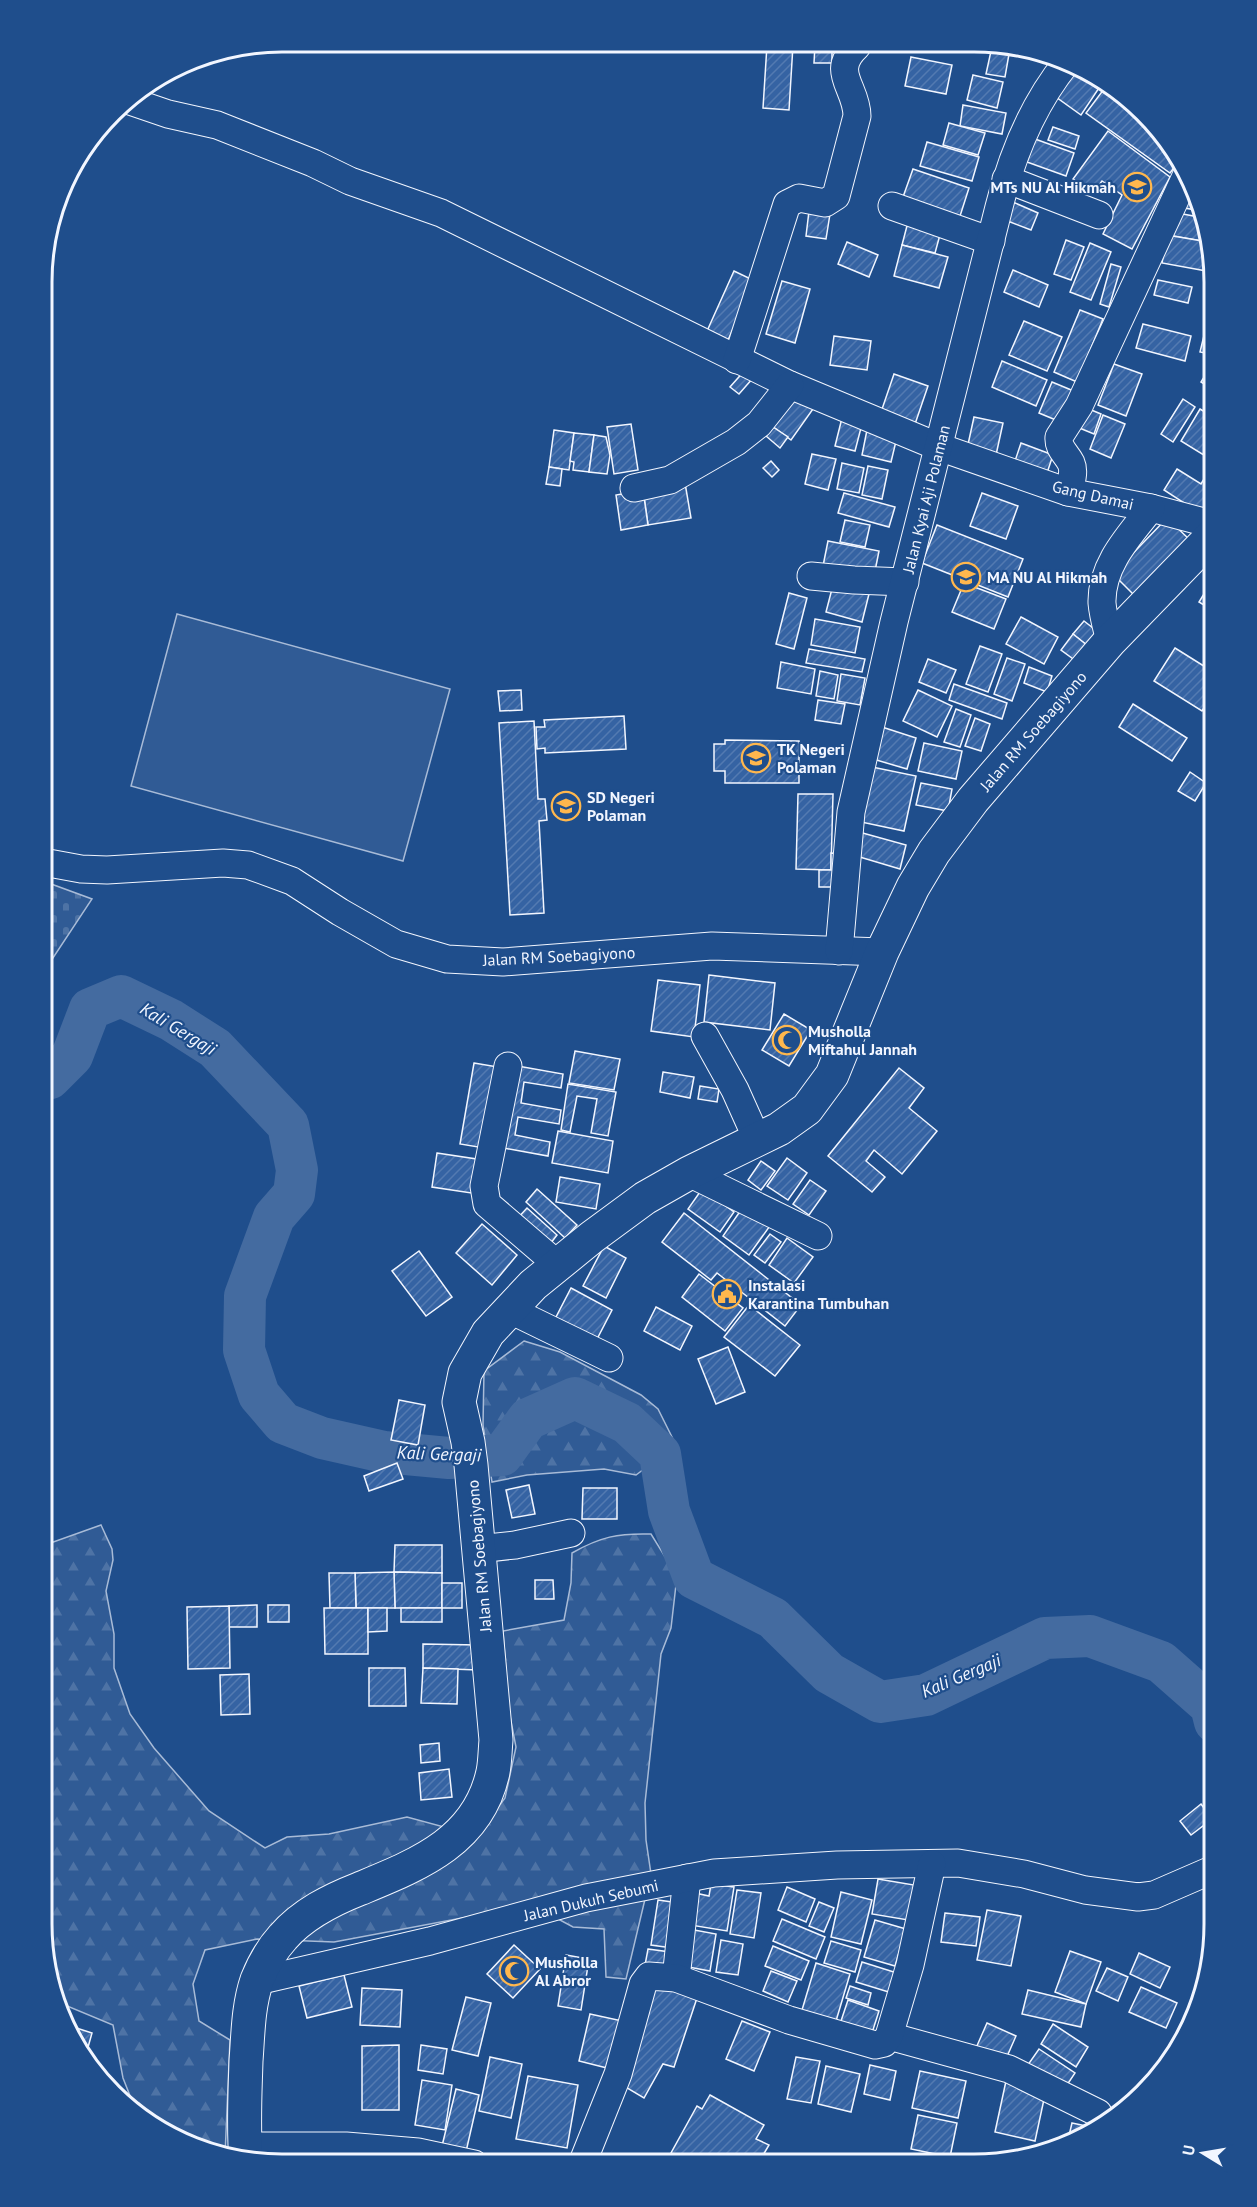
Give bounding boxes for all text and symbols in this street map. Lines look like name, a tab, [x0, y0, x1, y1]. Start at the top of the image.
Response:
school or university icon: MTs NU Al Hikmah	[1121, 171, 1153, 203]
place label: MTs NU Al Hikmah	[990, 177, 1116, 197]
street label: Jalan Kyai Aji Polaman	[898, 423, 954, 576]
street label: Gang Damai	[1050, 476, 1136, 514]
school or university icon: MA NU Al Hikmah	[950, 561, 982, 593]
place label: MA NU Al Hikmah	[987, 567, 1107, 587]
street label: Jalan RM Soebagiyono	[975, 667, 1091, 796]
place label: TK Negeri Polaman	[777, 739, 845, 777]
school or university icon: TK Negeri Polaman	[740, 742, 772, 774]
place label: SD Negeri Polaman	[587, 787, 655, 825]
school or university icon: SD Negeri Polaman	[550, 790, 582, 822]
street label: Jalan RM Soebagiyono	[481, 942, 636, 970]
water label: Kali Gergaji	[136, 997, 222, 1061]
place label: Musholla Miftahul Jannah	[808, 1021, 917, 1059]
mosque icon: Musholla Miftahul Jannah	[771, 1024, 803, 1056]
place label: Instalasi Karantina Tumbuhan	[748, 1275, 889, 1313]
public building icon: Instalasi Karantina Tumbuhan	[711, 1278, 743, 1310]
water label: Kali Gergaji	[396, 1441, 483, 1467]
street label: Jalan RM Soebagiyono	[462, 1479, 496, 1634]
water label: Kali Gergaji	[917, 1648, 1005, 1703]
street label: Jalan Dukuh Sebumi	[521, 1875, 660, 1925]
place label: Musholla Al Abror	[535, 1952, 598, 1990]
mosque icon: Musholla Al Abror	[498, 1955, 530, 1987]
north arrow	[1173, 2123, 1233, 2183]
text: U	[1178, 2143, 1199, 2157]

